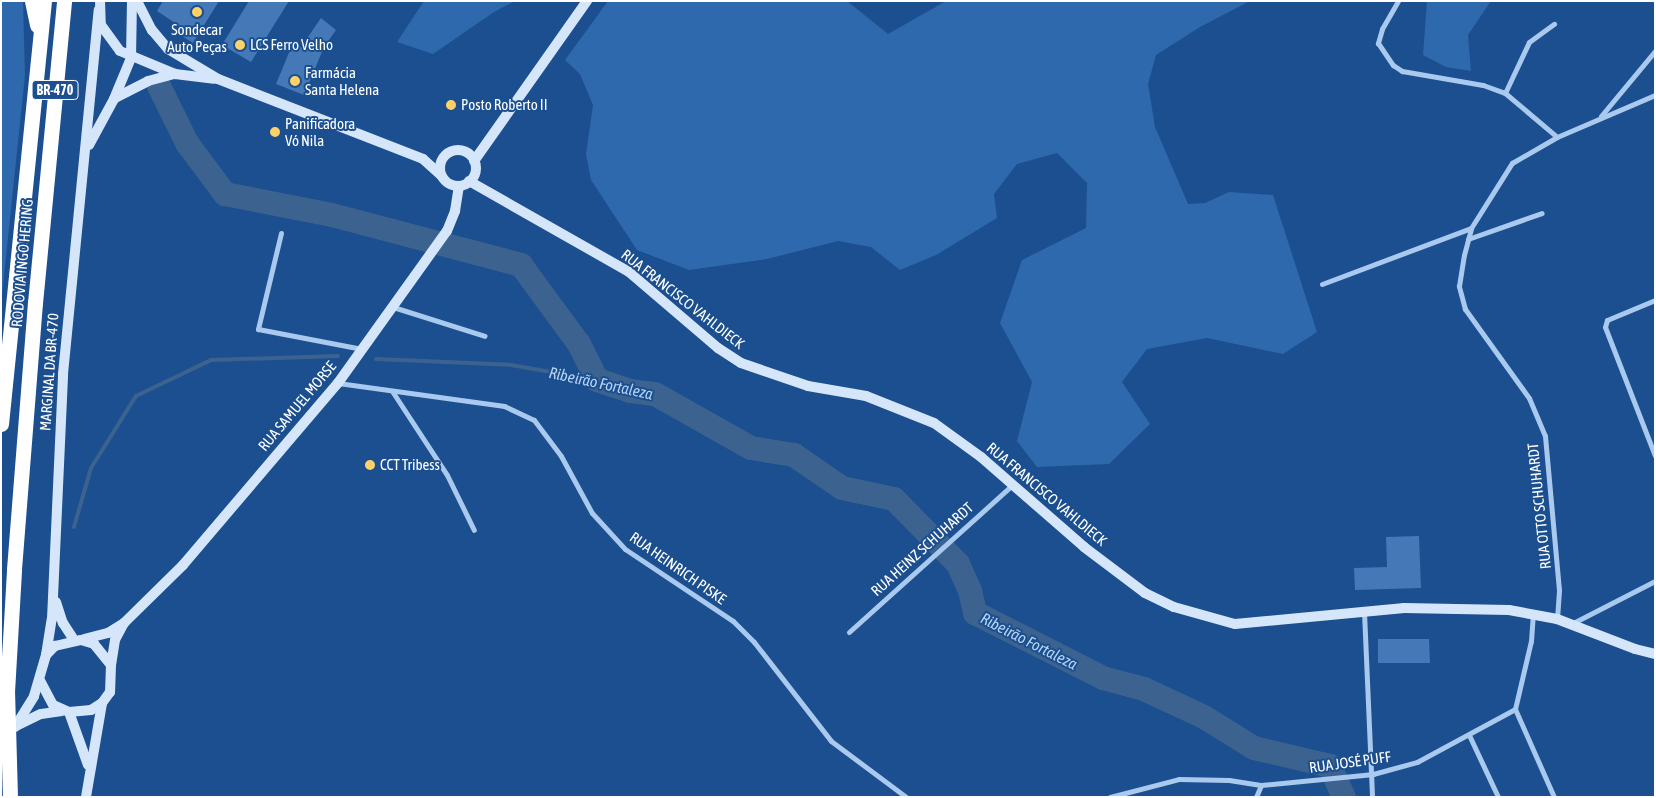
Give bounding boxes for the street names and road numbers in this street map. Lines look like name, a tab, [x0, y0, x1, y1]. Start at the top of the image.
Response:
road number: BR-470	[31, 78, 79, 102]
street label: RODOVIA INGO HERING	[7, 198, 37, 328]
street label: RUA FRANCISCO VAHLDIECK	[618, 245, 748, 353]
street label: MARGINAL DA BR-470	[36, 313, 62, 431]
street label: RUA SAMUEL MORSE	[254, 357, 340, 455]
street label: RUA FRANCISCO VAHLDIECK	[983, 438, 1111, 550]
street label: RUA OTTO SCHUHARDT	[1523, 442, 1555, 570]
street label: RUA HEINZ SCHUHARDT	[867, 498, 977, 600]
street label: RUA HEINRICH PISKE	[626, 528, 730, 608]
street label: RUA JOSÉ PUFF	[1308, 747, 1392, 777]

